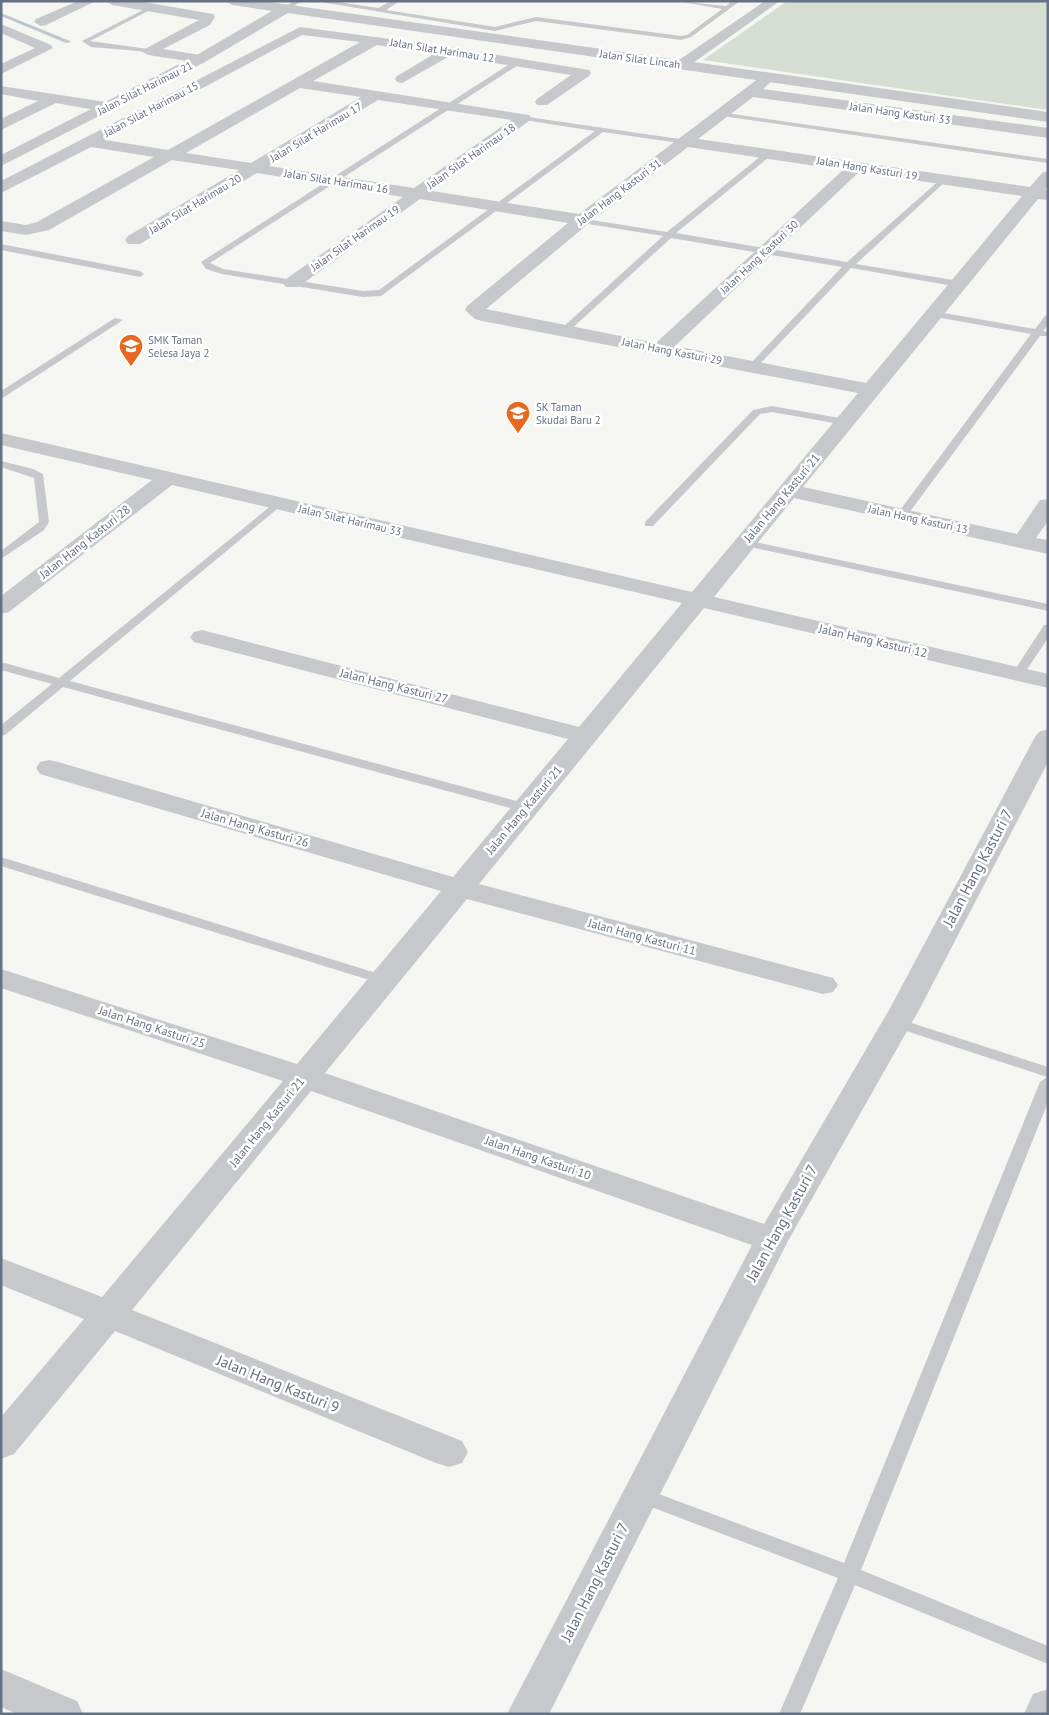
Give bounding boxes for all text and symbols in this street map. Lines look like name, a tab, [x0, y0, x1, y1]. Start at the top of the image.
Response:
street label: Jalan Silat Harimau 12	[388, 35, 495, 65]
street label: Jalan Silat Lincah	[598, 46, 681, 72]
street label: Jalan Silat Harimau 21	[94, 58, 195, 119]
street label: Jalan Silat Harimau 15	[100, 78, 201, 140]
street label: Jalan Silat Harimau 17	[266, 99, 365, 166]
street label: Jalan Hang Kasturi 33	[848, 99, 951, 127]
street label: Jalan Silat Harimau 18	[423, 120, 518, 192]
street label: Jalan Hang Kasturi 19	[815, 153, 918, 183]
street label: Jalan Hang Kasturi 31	[573, 156, 664, 229]
street label: Jalan Silat Harimau 16	[282, 166, 389, 196]
street label: Jalan Silat Harimau 20	[145, 171, 244, 238]
street label: Jalan Silat Harimau 19	[307, 202, 402, 274]
street label: Jalan Hang Kasturi 30	[716, 217, 801, 297]
school or university icon: SMK Taman Selesa Jaya 2	[118, 333, 144, 367]
place label: SMK Taman Selesa Jaya 2	[148, 333, 209, 360]
street label: Jalan Hang Kasturi 29	[620, 334, 723, 368]
school or university icon: SK Taman Skudai Baru 2	[505, 400, 531, 434]
place label: SK Taman Skudai Baru 2	[536, 400, 601, 427]
street label: Jalan Hang Kasturi 21	[740, 450, 823, 546]
street label: Jalan Silat Harimau 33	[296, 501, 403, 539]
street label: Jalan Hang Kasturi 13	[866, 501, 969, 536]
street label: Jalan Hang Kasturi 28	[36, 502, 133, 582]
street label: Jalan Hang Kasturi 12	[816, 620, 929, 660]
street label: Jalan Hang Kasturi 27	[337, 665, 450, 706]
street label: Jalan Hang Kasturi 21	[482, 762, 565, 858]
street label: Jalan Hang Kasturi 26	[199, 805, 311, 850]
street label: Jalan Hang Kasturi 7	[938, 806, 1017, 931]
street label: Jalan Hang Kasturi 11	[586, 915, 698, 958]
street label: Jalan Hang Kasturi 25	[96, 1002, 207, 1051]
street label: Jalan Hang Kasturi 21	[225, 1074, 307, 1170]
street label: Jalan Hang Kasturi 10	[482, 1132, 594, 1183]
street label: Jalan Hang Kasturi 7	[741, 1161, 822, 1285]
street label: Jalan Hang Kasturi 9	[213, 1350, 342, 1417]
street label: Jalan Hang Kasturi 7	[556, 1519, 633, 1645]

